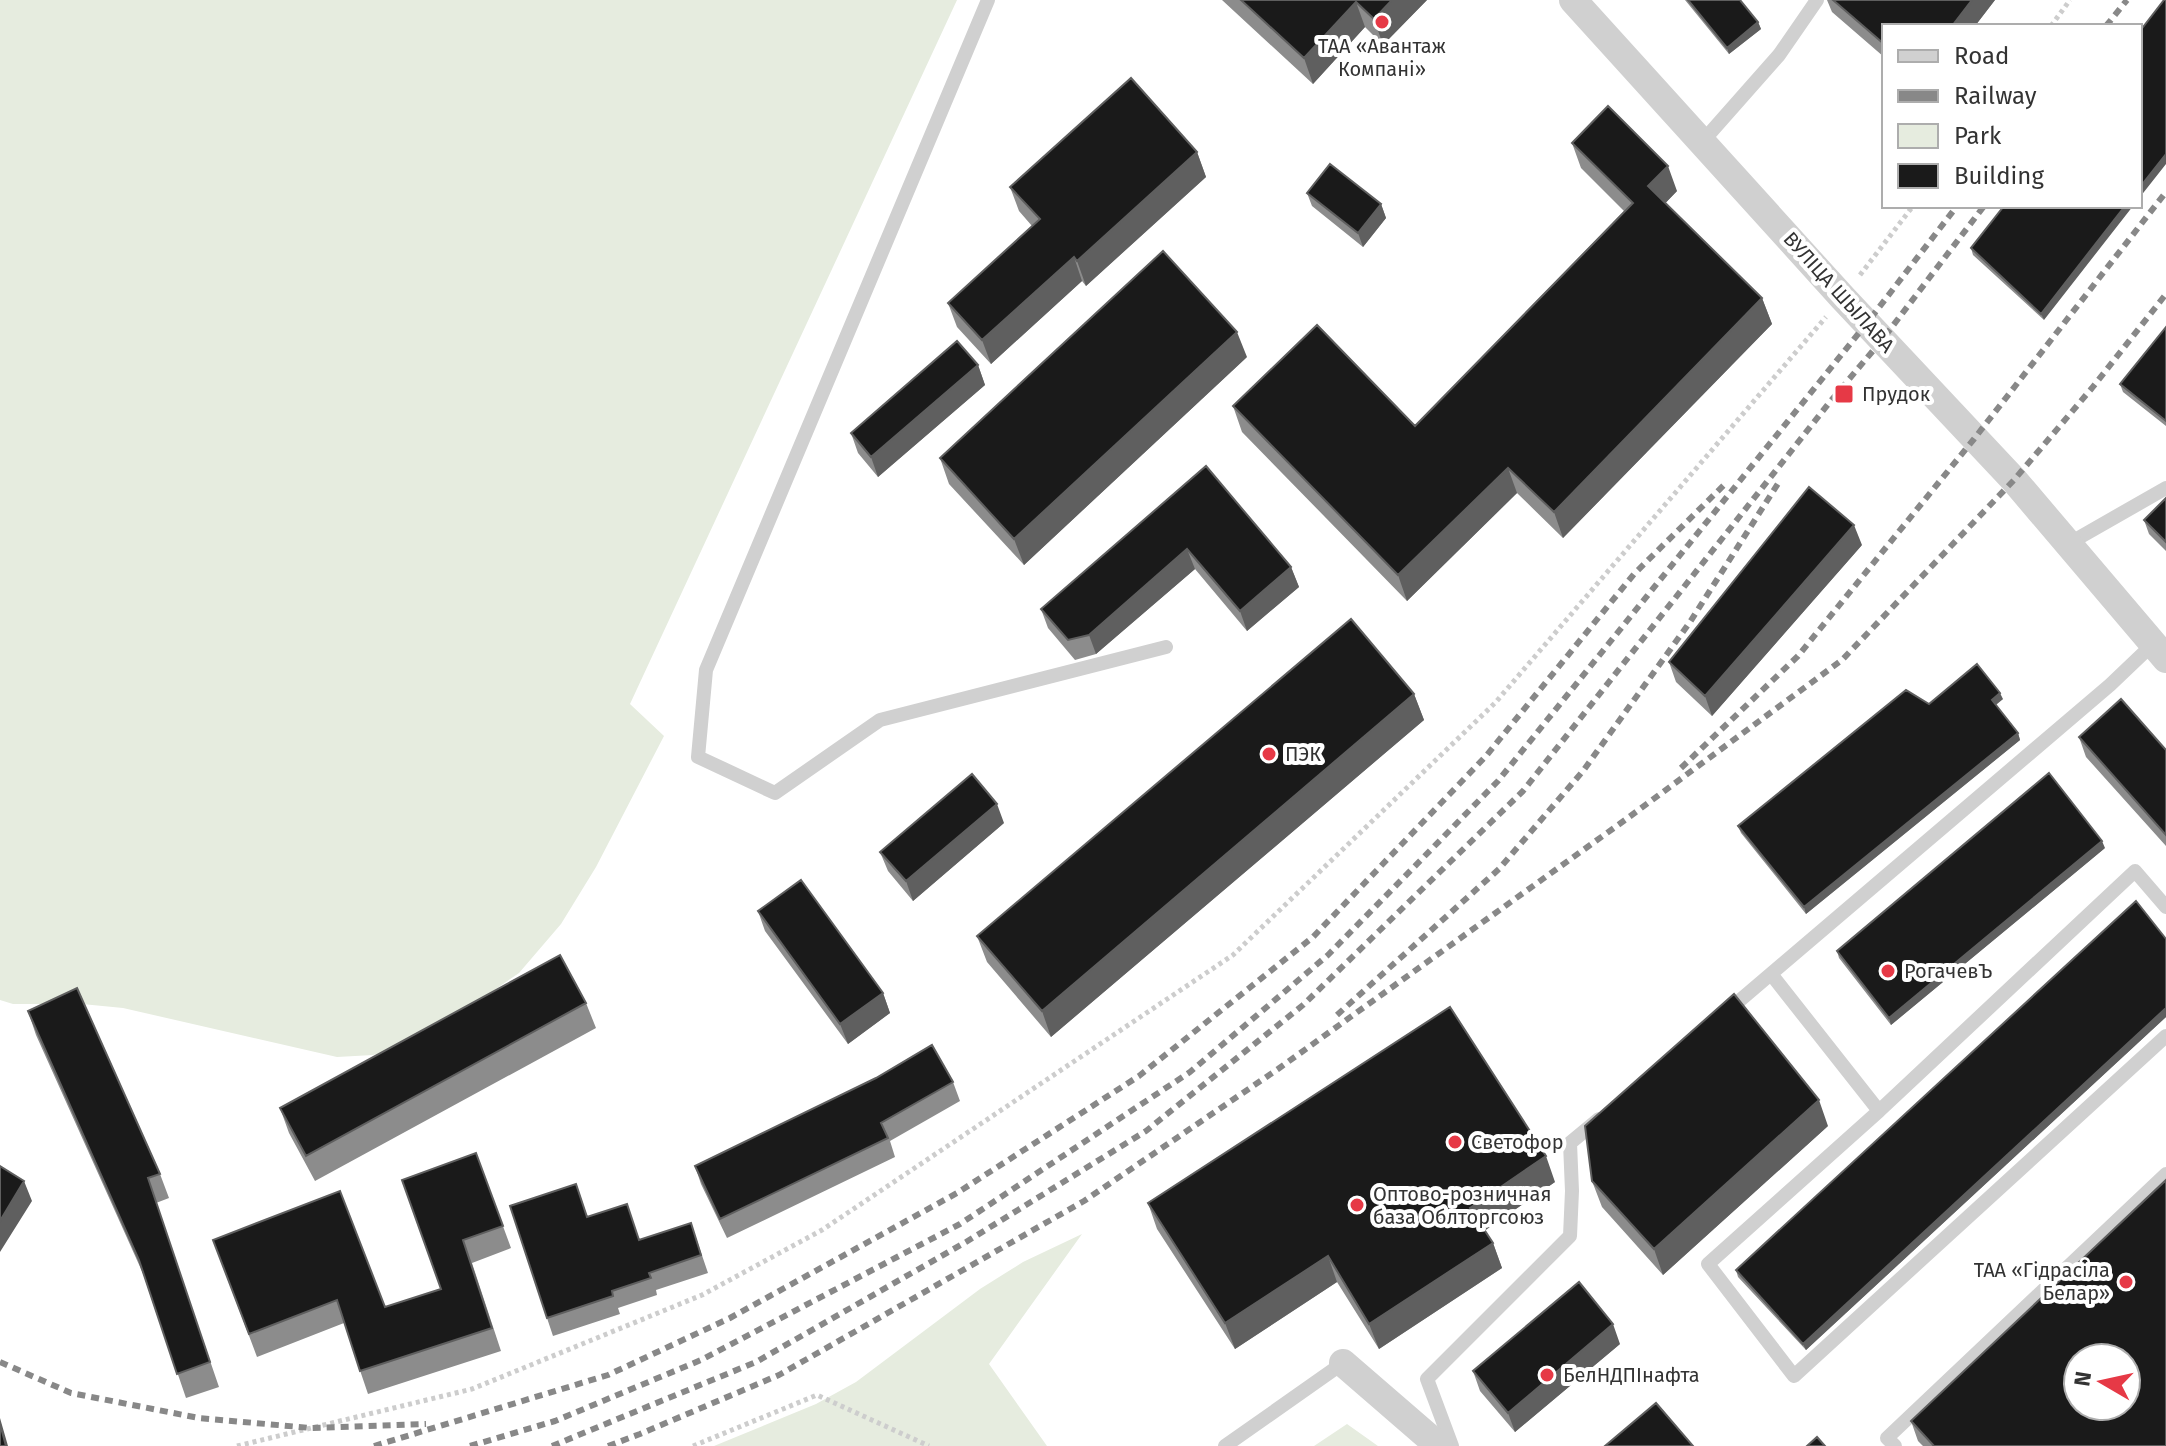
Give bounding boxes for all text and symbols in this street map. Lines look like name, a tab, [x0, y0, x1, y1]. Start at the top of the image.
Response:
marker: ТАА «Авантаж Компані»	[1373, 13, 1391, 31]
legend	[1882, 24, 2142, 208]
place label: ТАА «Авантаж Компані»	[1318, 34, 1446, 81]
text: Road	[1954, 42, 2009, 70]
text: Railway	[1954, 82, 2037, 110]
text: Park	[1954, 122, 2002, 150]
text: Building	[1954, 162, 2044, 190]
street label: ВУЛІЦА ШЫЛАВА	[1778, 227, 1900, 358]
place label: Прудок	[1862, 382, 1931, 406]
marker: Прудок	[1833, 383, 1855, 405]
place label: ПЭК	[1285, 742, 1321, 766]
marker: ПЭК	[1260, 745, 1278, 763]
place label: РогачевЪ	[1904, 959, 1993, 983]
marker: РогачевЪ	[1879, 962, 1897, 980]
place label: Светофор	[1471, 1130, 1564, 1154]
marker: Светофор	[1446, 1133, 1464, 1151]
place label: Оптово-розничная база Облторгсоюз	[1373, 1182, 1552, 1229]
marker: Оптово-розничная база Облторгсоюз	[1348, 1196, 1366, 1214]
place label: ТАА «Гідрасіла Белар»	[1974, 1258, 2110, 1305]
marker: ТАА «Гідрасіла Белар»	[2117, 1273, 2135, 1291]
north arrow	[2062, 1342, 2142, 1422]
place label: БелНДПІнафта	[1563, 1363, 1700, 1387]
marker: БелНДПІнафта	[1538, 1366, 1556, 1384]
text: N	[2068, 1370, 2097, 1388]

